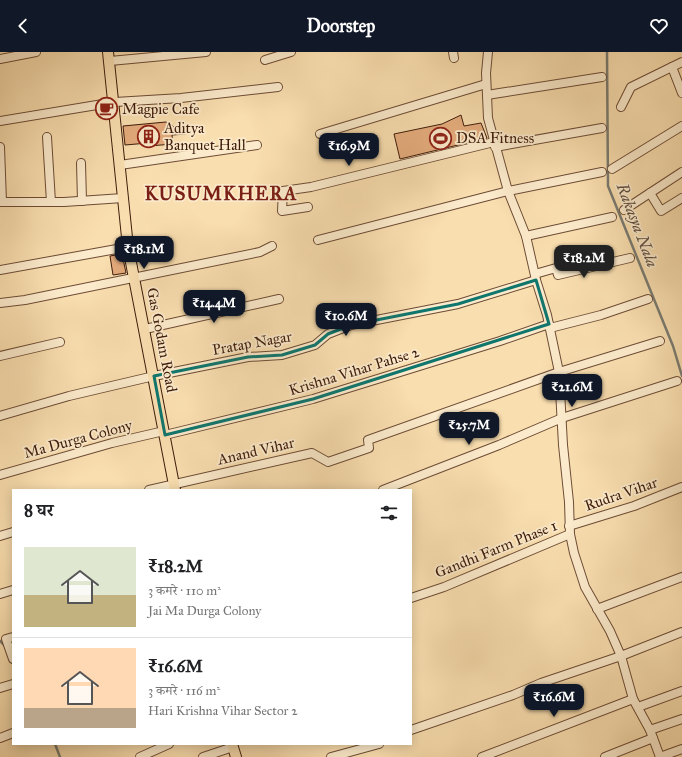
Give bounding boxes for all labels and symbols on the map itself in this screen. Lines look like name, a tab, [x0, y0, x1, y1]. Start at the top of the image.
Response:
cafe icon: Magpie Cafe	[94, 96, 120, 122]
place label: Magpie Cafe	[122, 100, 200, 118]
place label: Aditya Banquet Hall	[163, 119, 247, 155]
building icon: Aditya Banquet Hall	[135, 124, 161, 150]
sports icon: DSA Fitness	[428, 125, 454, 151]
place label: DSA Fitness	[456, 129, 534, 147]
pin: ₹16.9M	[316, 133, 382, 167]
water label: Rakasya Nala	[612, 180, 662, 270]
district label: KUSUMKHERA	[144, 182, 298, 205]
pin: ₹18.1M	[111, 236, 177, 270]
pin: ₹18.2M	[551, 245, 617, 279]
street label: Gas Godam Road	[143, 286, 181, 394]
pin: ₹14.4M	[181, 290, 247, 324]
pin: ₹10.6M	[313, 303, 379, 337]
street label: Pratap Nagar	[211, 327, 294, 359]
street label: Krishna Vihar Pahse 2	[287, 342, 422, 399]
pin: ₹21.6M	[539, 374, 605, 408]
pin: ₹25.7M	[436, 412, 502, 446]
street label: Ma Durga Colony	[22, 416, 135, 462]
street label: Anand Vihar	[215, 433, 297, 469]
street label: Rudra Vihar	[582, 473, 660, 515]
street label: Gandhi Farm Phase 1	[432, 516, 560, 582]
pin: ₹16.6M	[521, 684, 587, 718]

